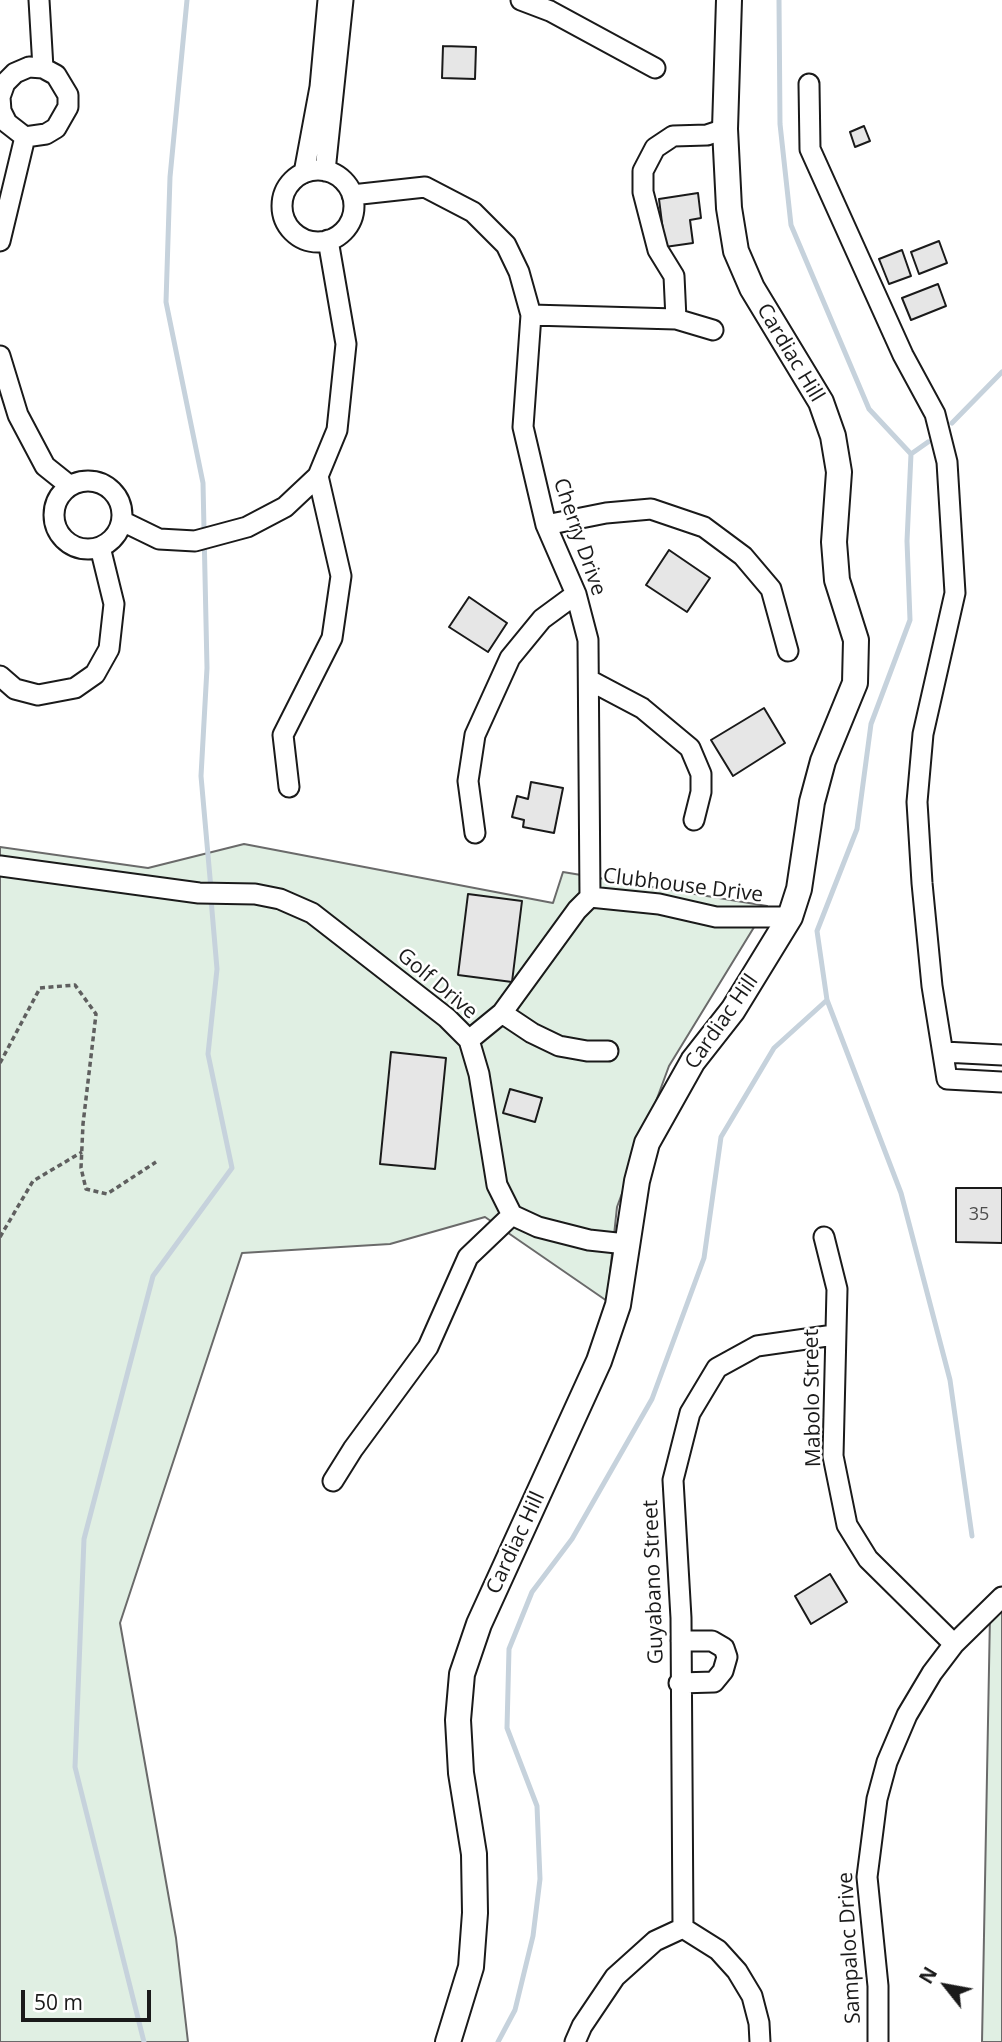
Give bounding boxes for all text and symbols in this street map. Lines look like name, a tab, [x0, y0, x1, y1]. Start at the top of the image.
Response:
street label: Cardiac Hill	[751, 299, 829, 407]
street label: Cherry Drive	[547, 475, 611, 599]
street label: Clubhouse Drive	[601, 864, 765, 908]
street label: Golf Drive	[392, 943, 482, 1025]
street label: Cardiac Hill	[680, 970, 764, 1074]
house number: 35	[969, 1204, 989, 1226]
street label: Mabolo Street	[799, 1329, 827, 1467]
street label: Cardiac Hill	[481, 1488, 551, 1598]
street label: Guyabano Street	[639, 1499, 669, 1665]
street label: Sampaloc Drive	[833, 1871, 867, 2025]
north arrow	[911, 1951, 981, 2021]
text: N	[913, 1962, 943, 1989]
scale bar	[24, 1976, 154, 2020]
text: 50 m	[34, 1988, 83, 2016]

